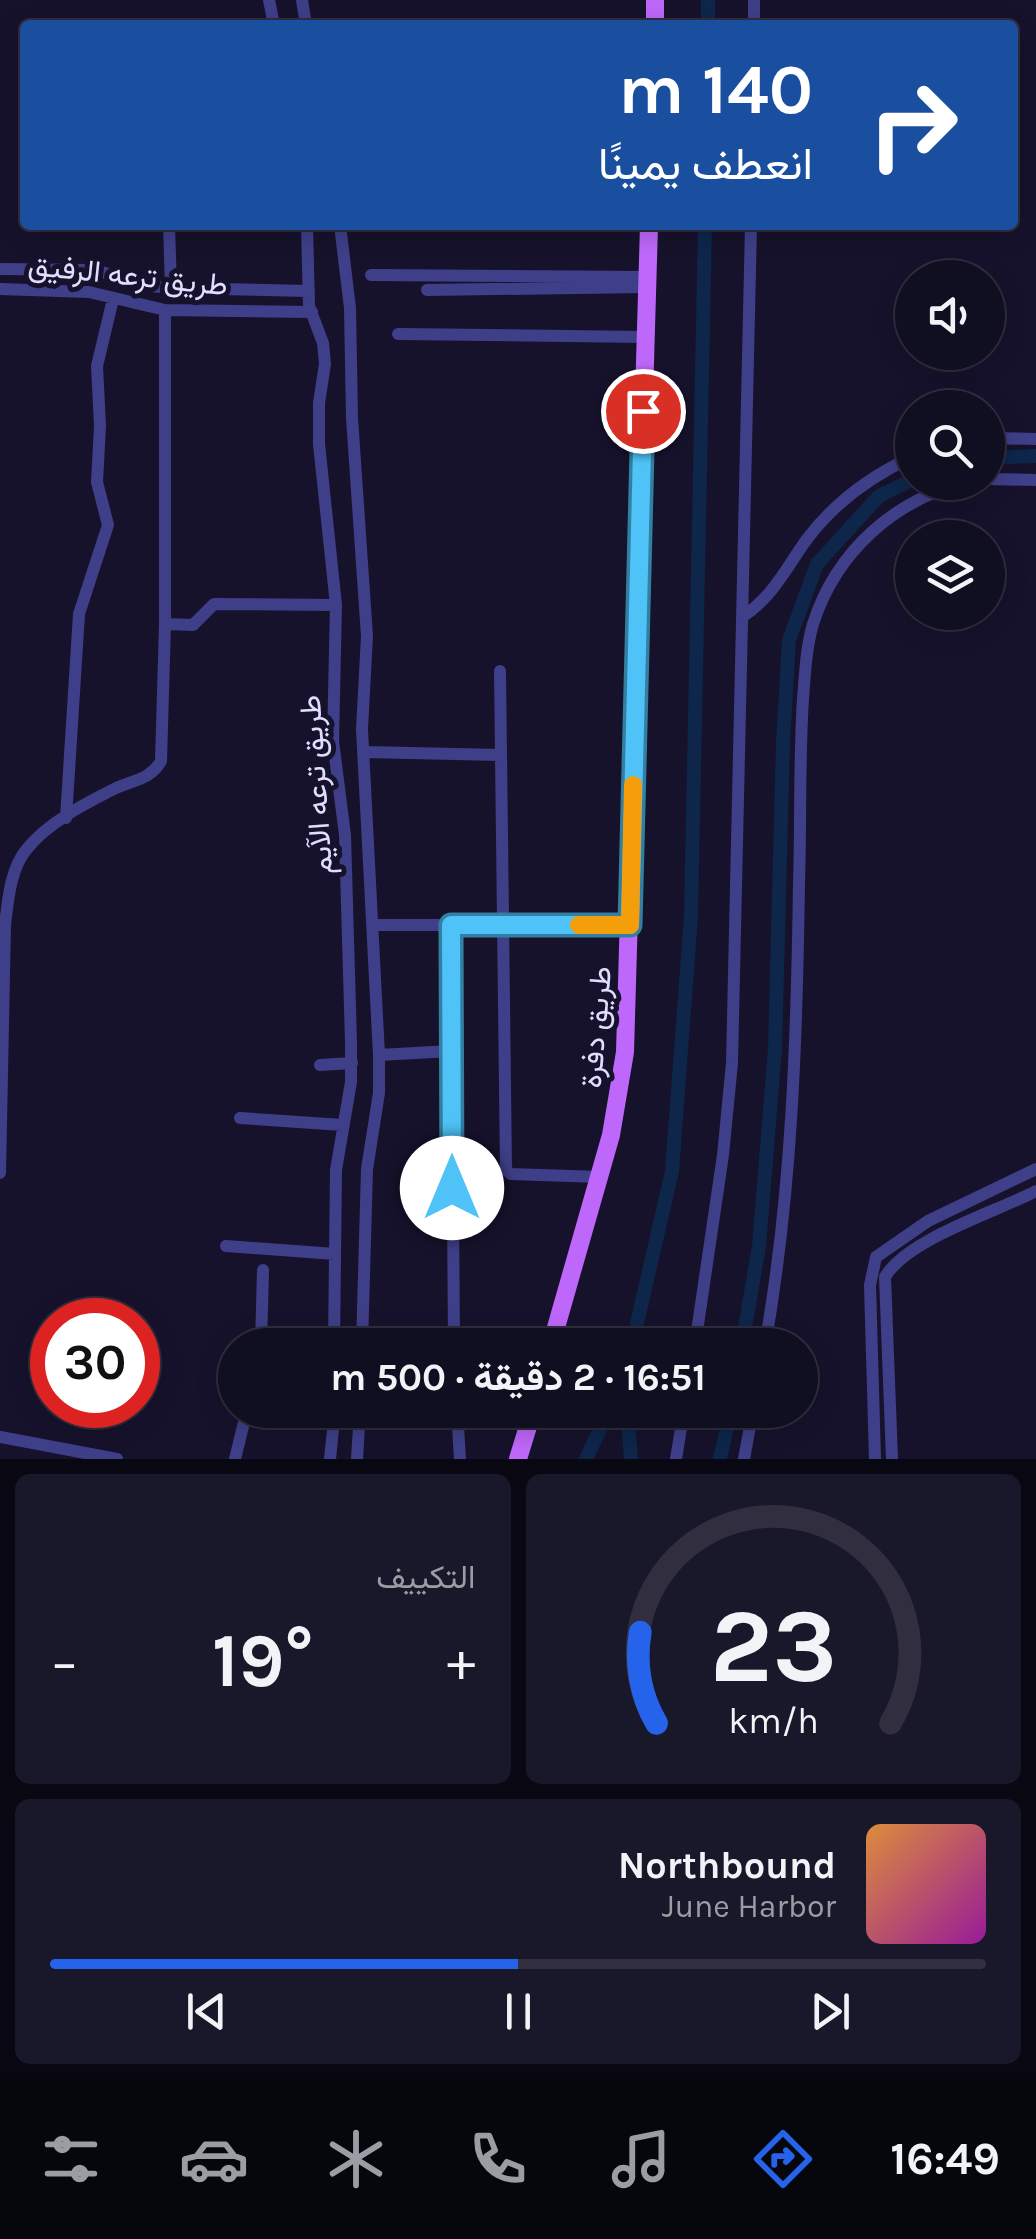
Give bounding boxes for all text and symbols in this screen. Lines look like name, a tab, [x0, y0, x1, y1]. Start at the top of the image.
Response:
text: 140 m	[618, 49, 813, 131]
icon: right	[848, 60, 978, 190]
text: انعطف يمينًا	[598, 138, 813, 190]
street label: طريق ترعه الرفيق	[26, 247, 230, 303]
map controls	[895, 260, 1005, 630]
button: sound	[895, 260, 1005, 370]
pin	[601, 369, 686, 454]
icon: arrive	[616, 384, 671, 439]
button: search	[895, 390, 1005, 500]
button: layers	[895, 520, 1005, 630]
street label: طريق ترعه الآيم	[292, 694, 341, 876]
street label: طريق دفرة	[573, 965, 619, 1089]
position arrow	[400, 1136, 504, 1240]
speed limit sign: 30	[30, 1298, 160, 1428]
text: 16:51 · 2 دقيقة · 500 m	[330, 1355, 706, 1400]
text: التكييف	[376, 1559, 476, 1596]
text: 23	[709, 1586, 837, 1707]
text: 19°	[212, 1617, 314, 1705]
text: −	[50, 1630, 79, 1694]
text: +	[447, 1630, 476, 1694]
text: km/h	[728, 1700, 819, 1742]
text: Northbound	[618, 1843, 836, 1888]
text: June Harbor	[662, 1888, 836, 1925]
icon: previous	[179, 1984, 234, 2039]
icon: pause	[491, 1984, 546, 2039]
icon: next	[803, 1984, 858, 2039]
icon: filters	[36, 2124, 106, 2194]
icon: car	[179, 2124, 249, 2194]
icon: climate	[321, 2124, 391, 2194]
icon: phone	[463, 2124, 533, 2194]
icon: music	[606, 2124, 676, 2194]
icon: directions	[748, 2124, 818, 2194]
text: 16:49	[890, 2133, 1000, 2185]

